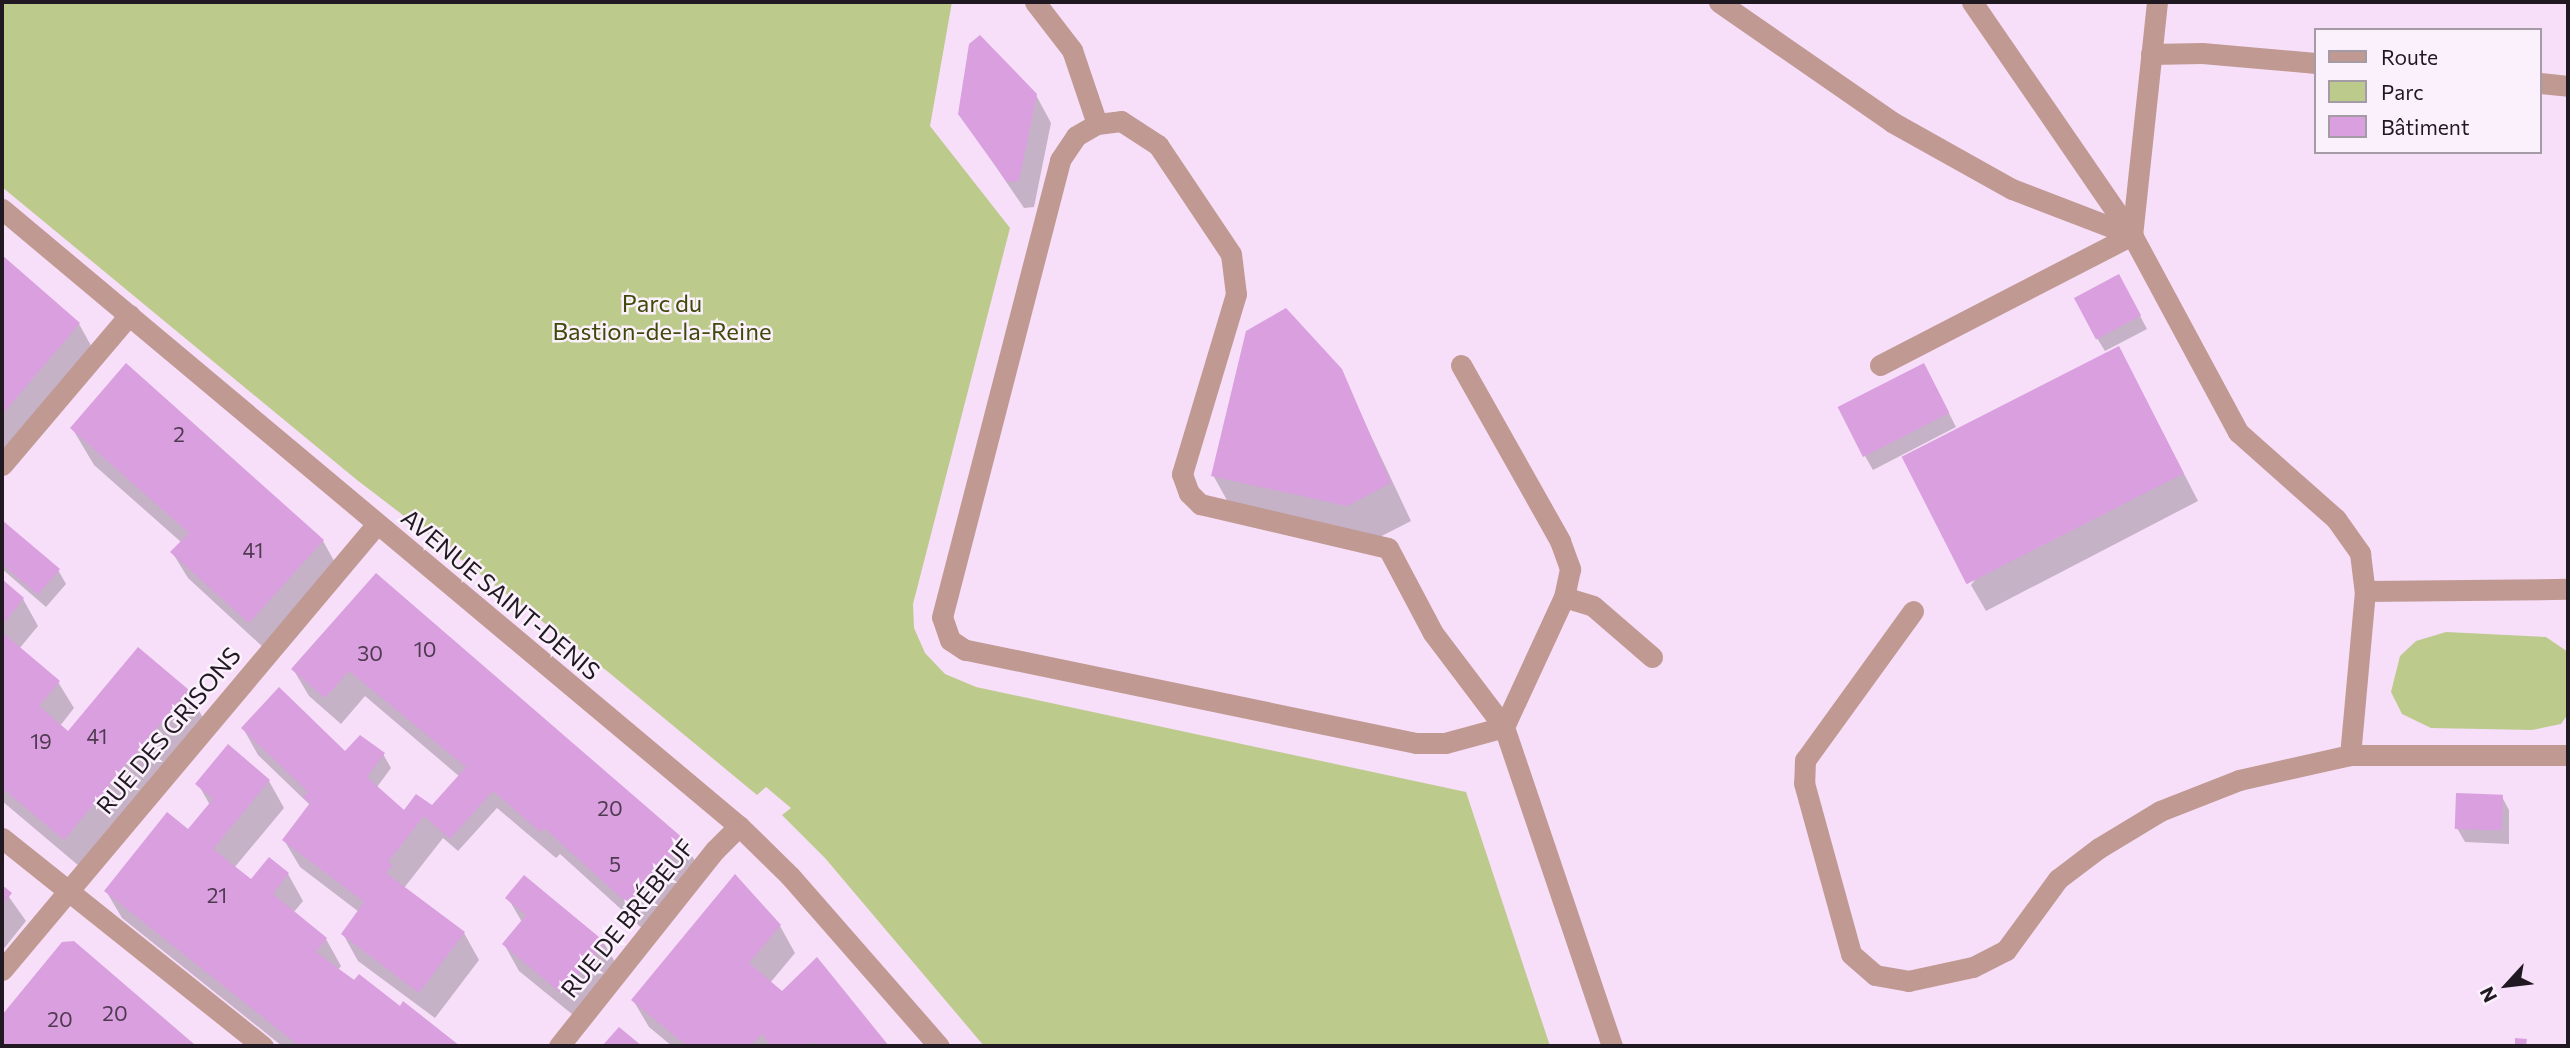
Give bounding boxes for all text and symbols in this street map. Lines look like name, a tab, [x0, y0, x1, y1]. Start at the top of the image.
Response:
legend	[2314, 28, 2542, 154]
text: Route	[2381, 44, 2438, 69]
text: Parc	[2381, 79, 2424, 104]
text: Bâtiment	[2381, 114, 2470, 139]
park label: Parc du Bastion-de-la-Reine	[552, 289, 772, 345]
house number: 2	[173, 421, 185, 447]
street label: AVENUE SAINT-DENIS	[396, 502, 606, 686]
house number: 41	[243, 537, 263, 563]
house number: 10	[414, 636, 436, 662]
house number: 30	[357, 640, 383, 666]
street label: RUE DES GRISONS	[90, 641, 246, 819]
house number: 41	[87, 723, 107, 749]
house number: 19	[30, 728, 52, 754]
house number: 20	[597, 795, 623, 821]
street label: RUE DE BRÉBEUF	[554, 833, 700, 1003]
house number: 5	[609, 851, 621, 877]
house number: 21	[207, 882, 227, 908]
north arrow	[2472, 950, 2542, 1020]
text: N	[2474, 983, 2501, 1006]
house number: 20	[102, 1000, 128, 1026]
house number: 20	[47, 1006, 73, 1032]

